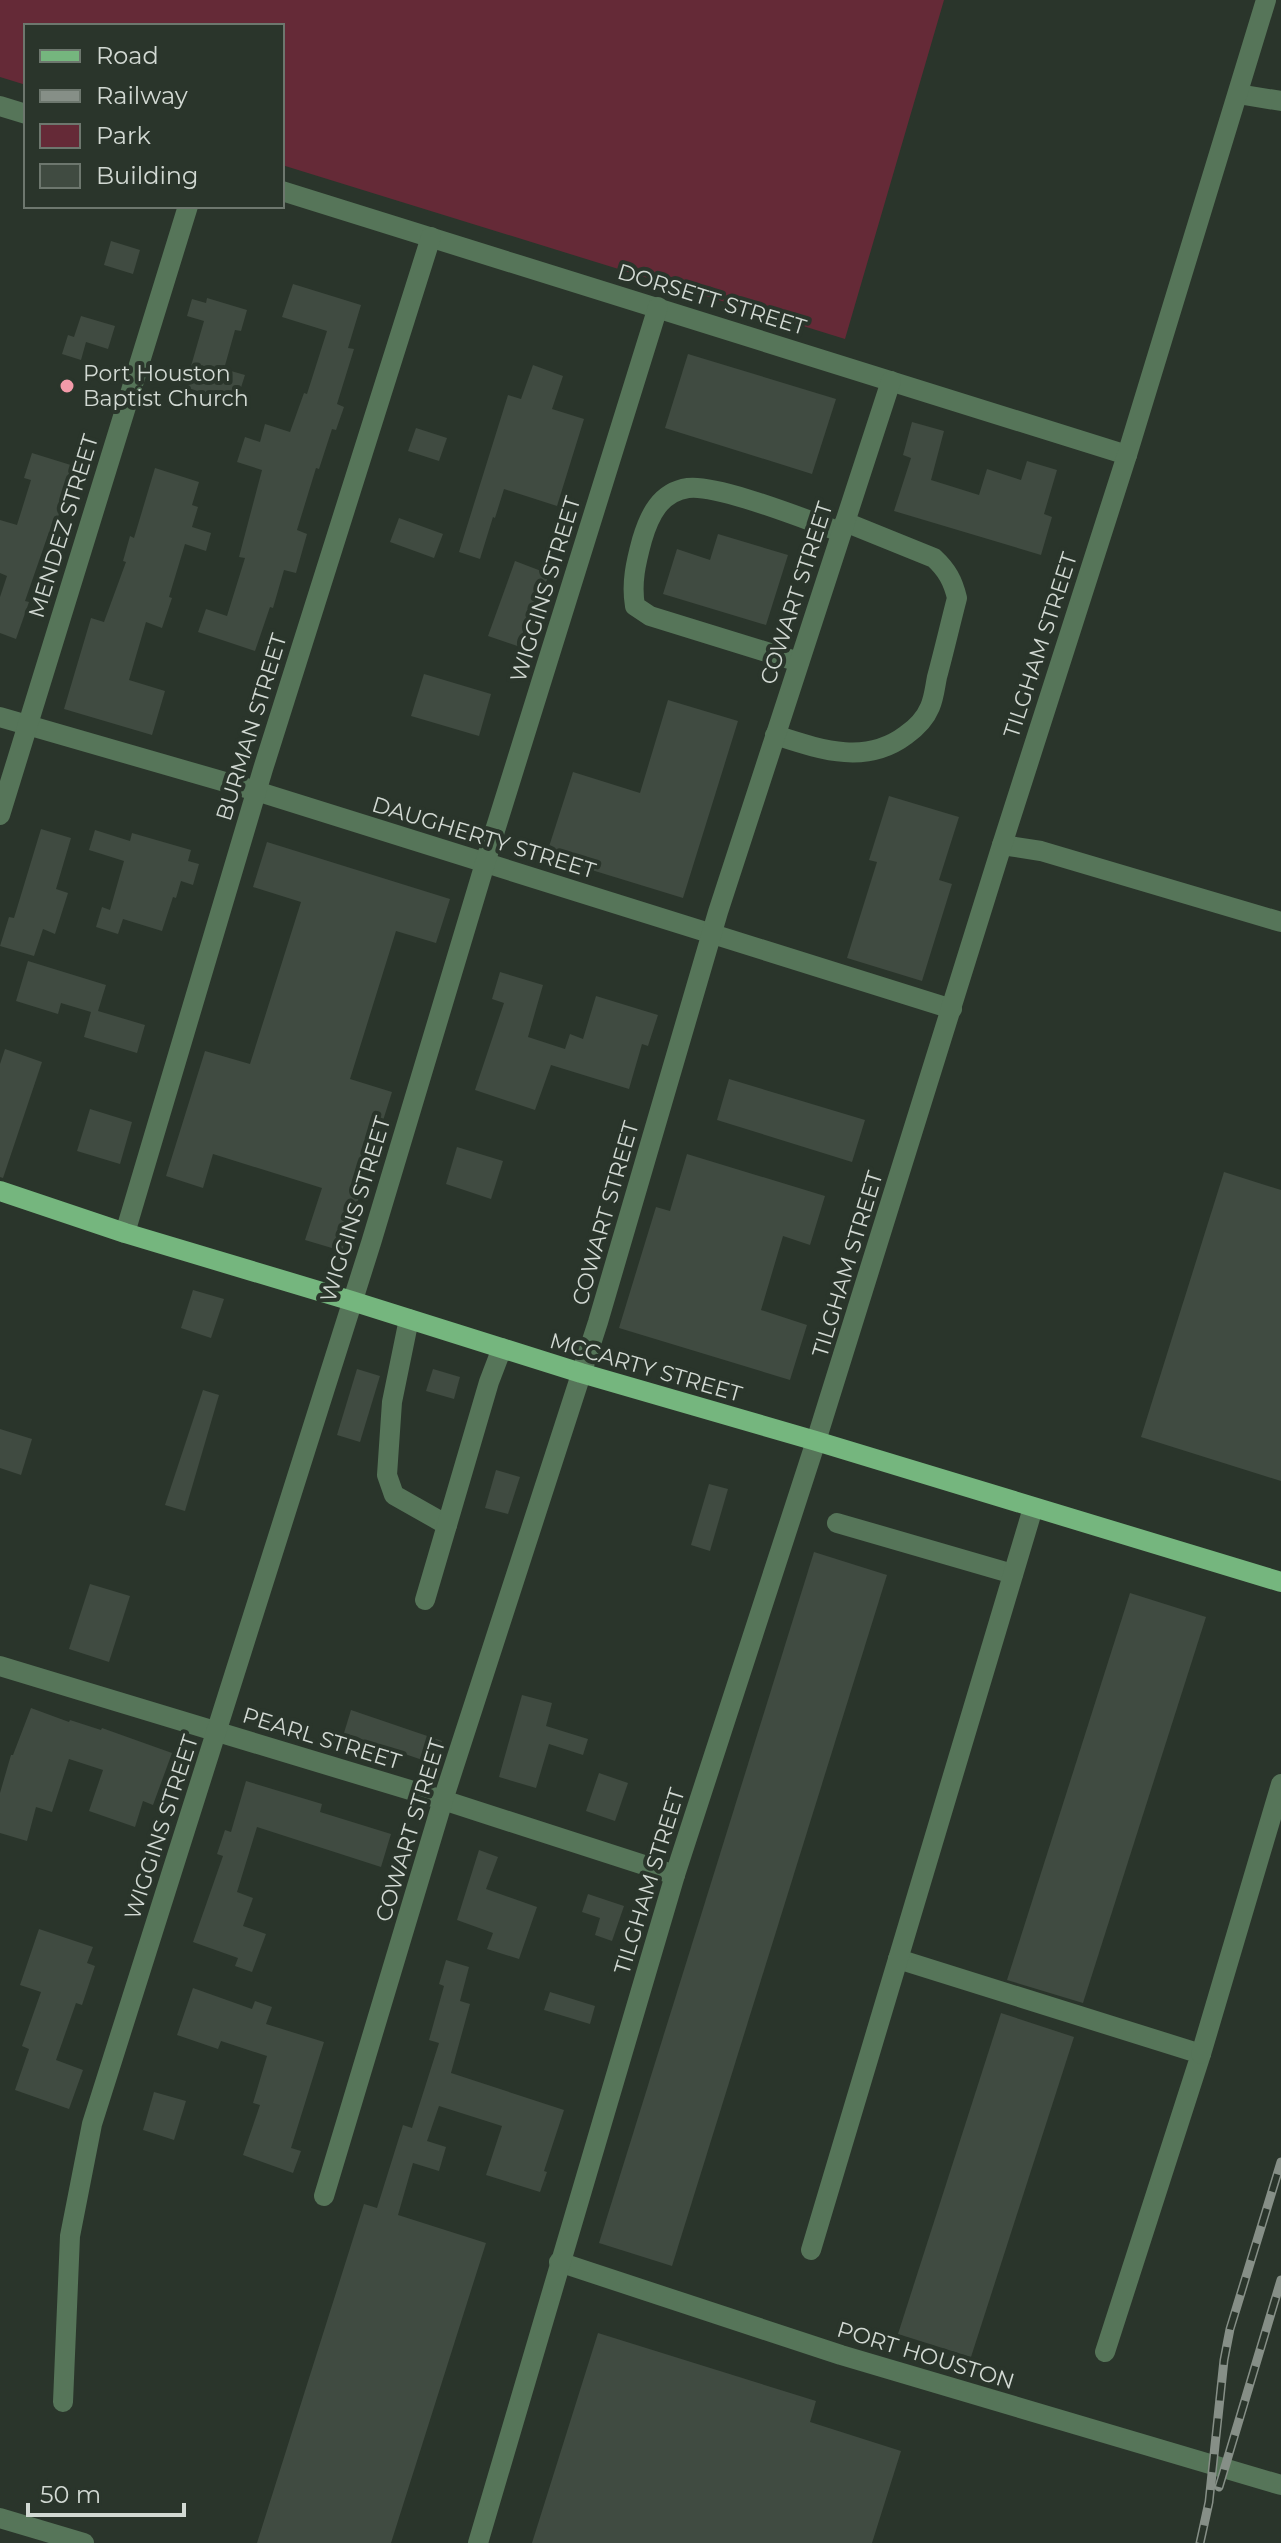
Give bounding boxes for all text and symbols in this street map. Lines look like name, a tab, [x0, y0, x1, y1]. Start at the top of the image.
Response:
legend	[24, 24, 284, 208]
text: Road	[96, 41, 159, 70]
text: Railway	[96, 81, 188, 110]
text: Park	[96, 121, 151, 150]
text: Building	[96, 161, 199, 190]
street label: DORSETT STREET	[614, 258, 810, 341]
place label: Port Houston Baptist Church	[83, 360, 249, 412]
marker: Port Houston Baptist Church	[58, 377, 76, 395]
street label: MENDEZ STREET	[23, 431, 104, 621]
street label: WIGGINS STREET	[504, 493, 587, 685]
street label: COWART STREET	[754, 498, 839, 688]
street label: TILGHAM STREET	[998, 549, 1083, 741]
street label: BURMAN STREET	[210, 630, 293, 824]
street label: DAUGHERTY STREET	[369, 791, 599, 884]
street label: WIGGINS STREET	[314, 1113, 397, 1305]
street label: COWART STREET	[566, 1118, 645, 1308]
street label: TILGHAM STREET	[806, 1167, 889, 1361]
street label: MCCARTY STREET	[547, 1327, 745, 1408]
street label: PEARL STREET	[239, 1702, 405, 1776]
street label: WIGGINS STREET	[119, 1731, 204, 1923]
street label: COWART STREET	[370, 1735, 451, 1925]
street label: TILGHAM STREET	[608, 1784, 691, 1978]
street label: PORT HOUSTON	[834, 2316, 1018, 2395]
scale bar	[28, 2467, 184, 2517]
text: 50 m	[40, 2480, 101, 2509]

